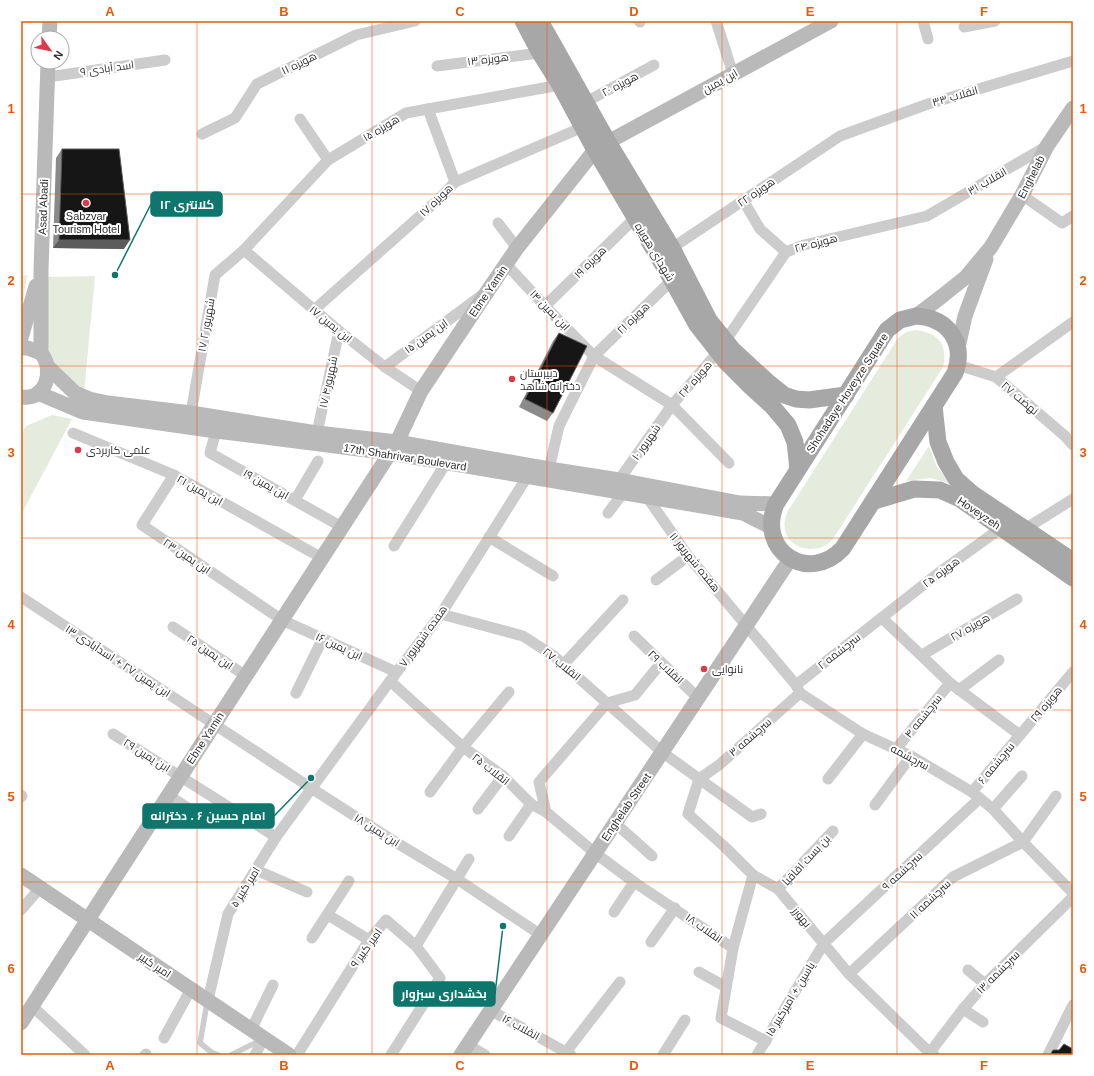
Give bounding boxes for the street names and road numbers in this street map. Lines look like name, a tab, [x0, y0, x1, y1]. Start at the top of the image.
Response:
street label: هویزه ۱۱	[279, 49, 319, 78]
street label: هویزه ۱۳	[467, 51, 510, 68]
street label: اسد آبادی ۹	[79, 58, 135, 79]
street label: ابن یمین	[701, 67, 740, 96]
street label: هویزه ۲۰	[600, 69, 641, 99]
street label: انقلاب ۳۳	[931, 84, 979, 108]
street label: هویزه ۱۵	[361, 112, 402, 144]
street label: Enghelab	[1015, 154, 1047, 200]
street label: انقلاب ۳۱	[965, 165, 1009, 197]
street label: هویزه ۲۲	[735, 175, 778, 210]
street label: Asad Abadi	[36, 179, 50, 235]
street label: هویزه ۱۷	[417, 181, 456, 219]
street label: شهدای هویزه	[632, 221, 677, 284]
street label: هویزه ۲۴	[793, 232, 839, 255]
street label: هویزه ۱۹	[572, 244, 609, 281]
street label: Ebne Yamin	[467, 263, 509, 319]
street label: ابن یمین ۱۴	[527, 287, 572, 333]
street label: ۱۷ شهریور ۲	[195, 297, 218, 353]
street label: هویزه ۲۱	[614, 300, 652, 337]
street label: ابن یمین ۱۷	[307, 303, 355, 346]
street label: ابن یمین ۱۵	[402, 316, 450, 356]
street label: Shohadaye Hoveyze Square	[804, 331, 890, 455]
street label: ۱۷ شهریور۴	[317, 355, 340, 409]
street label: هویزه ۲۳	[676, 358, 715, 400]
street label: نهضت ۲۷	[999, 379, 1041, 418]
street label: شهریور ۱۰	[629, 422, 664, 463]
street label: 17th Shahrivar Boulevard	[343, 441, 467, 473]
street label: ابن یمین ۱۹	[241, 467, 291, 502]
street label: ابن یمین ۲۱	[175, 473, 225, 508]
street label: Hoveyzeh	[955, 494, 1003, 532]
street label: هفده شهریور ۱۱	[667, 530, 723, 595]
street label: ابن یمین ۲۳	[161, 536, 213, 577]
street label: هویزه ۲۵	[920, 554, 962, 590]
street label: هفده شهریور ۷	[397, 603, 450, 670]
street label: هویزه ۲۷	[948, 611, 992, 644]
street label: ابن یمین ۲۷ + اسدآبادی ۱۳	[63, 623, 173, 700]
street label: ابن یمین ۱۶	[314, 630, 364, 663]
street label: سرچشمه ۲	[815, 631, 863, 672]
street label: ابن یمین ۲۵	[184, 632, 235, 673]
street label: انقلاب ۲۷	[541, 645, 583, 683]
street label: انقلاب ۲۹	[646, 648, 686, 686]
street label: هویزه ۲۹	[1028, 684, 1065, 725]
street label: سرچشمه ۴	[902, 692, 945, 741]
street label: Ebne Yamin	[184, 710, 226, 766]
street label: سرچشمه ۳	[726, 715, 774, 759]
street label: ابن یمین ۲۹	[121, 736, 172, 775]
street label: سرچشمه ۶	[975, 740, 1017, 787]
street label: سرچشمه	[888, 742, 931, 773]
street label: انقلاب ۲۵	[470, 751, 512, 787]
street label: Enghelab Street	[599, 771, 653, 843]
street label: ابن یمین ۱۸	[352, 811, 402, 850]
street label: بن بست اقاقیا	[780, 832, 833, 888]
street label: سرچشمه ۹	[879, 849, 925, 893]
street label: امیر کبیر ۵	[228, 865, 263, 910]
street label: سرچشمه ۱۱	[907, 877, 954, 922]
street label: بهورز	[789, 904, 814, 930]
street label: انقلاب ۱۸	[683, 911, 725, 945]
street label: امیر کبیر ۹	[348, 926, 385, 970]
street label: سرچشمه ۱۳	[974, 948, 1023, 997]
street label: امیر کبیر	[135, 949, 173, 981]
street label: یاسین + امیرکبیر ۱۵	[763, 960, 818, 1039]
street label: انقلاب ۱۶	[500, 1012, 542, 1042]

